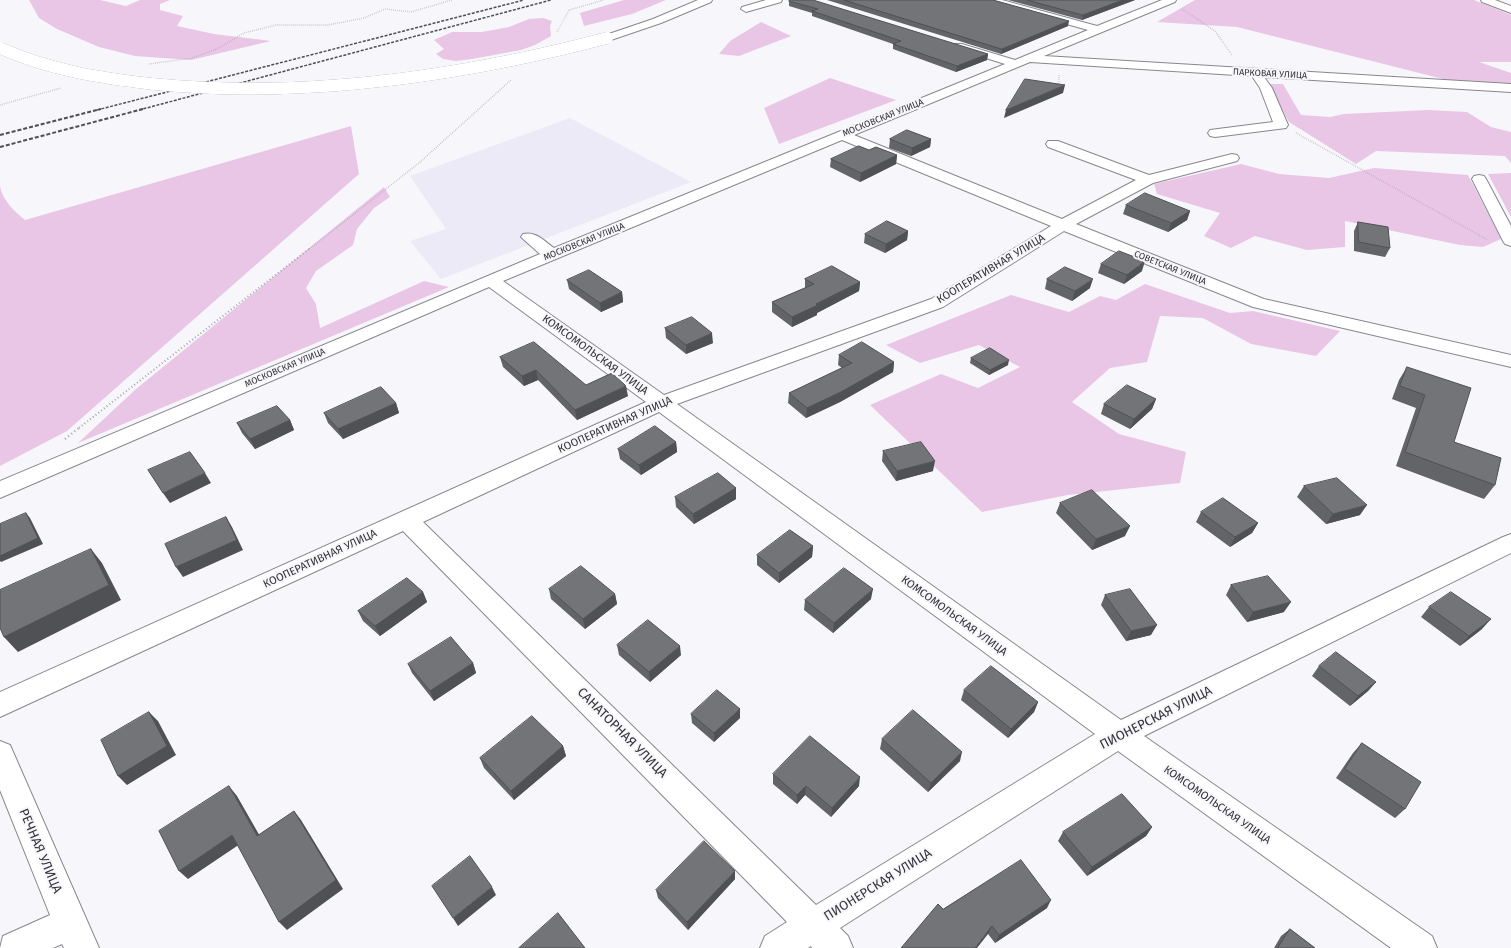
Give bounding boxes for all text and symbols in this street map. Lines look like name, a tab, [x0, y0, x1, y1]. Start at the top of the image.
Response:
street label: ПАРКОВАЯ УЛИЦА	[1233, 67, 1307, 81]
street label: МОСКОВСКАЯ УЛИЦА	[841, 97, 925, 139]
street label: МОСКОВСКАЯ УЛИЦА	[542, 221, 626, 263]
street label: КООПЕРАТИВНАЯ УЛИЦА	[935, 231, 1047, 307]
street label: СОВЕТСКАЯ УЛИЦА	[1132, 249, 1208, 287]
street label: КОМСОМОЛЬСКАЯ УЛИЦА	[539, 312, 651, 398]
street label: МОСКОВСКАЯ УЛИЦА	[243, 346, 327, 390]
street label: КООПЕРАТИВНАЯ УЛИЦА	[556, 394, 674, 456]
street label: КООПЕРАТИВНАЯ УЛИЦА	[261, 527, 379, 591]
street label: КОМСОМОЛЬСКАЯ УЛИЦА	[898, 573, 1010, 659]
street label: ПИОНЕРСКАЯ УЛИЦА	[1097, 683, 1215, 753]
street label: САНАТОРНАЯ УЛИЦА	[574, 685, 670, 781]
street label: КОМСОМОЛЬСКАЯ УЛИЦА	[1161, 763, 1273, 847]
street label: РЕЧНАЯ УЛИЦА	[15, 806, 65, 896]
street label: ПИОНЕРСКАЯ УЛИЦА	[821, 846, 935, 924]

